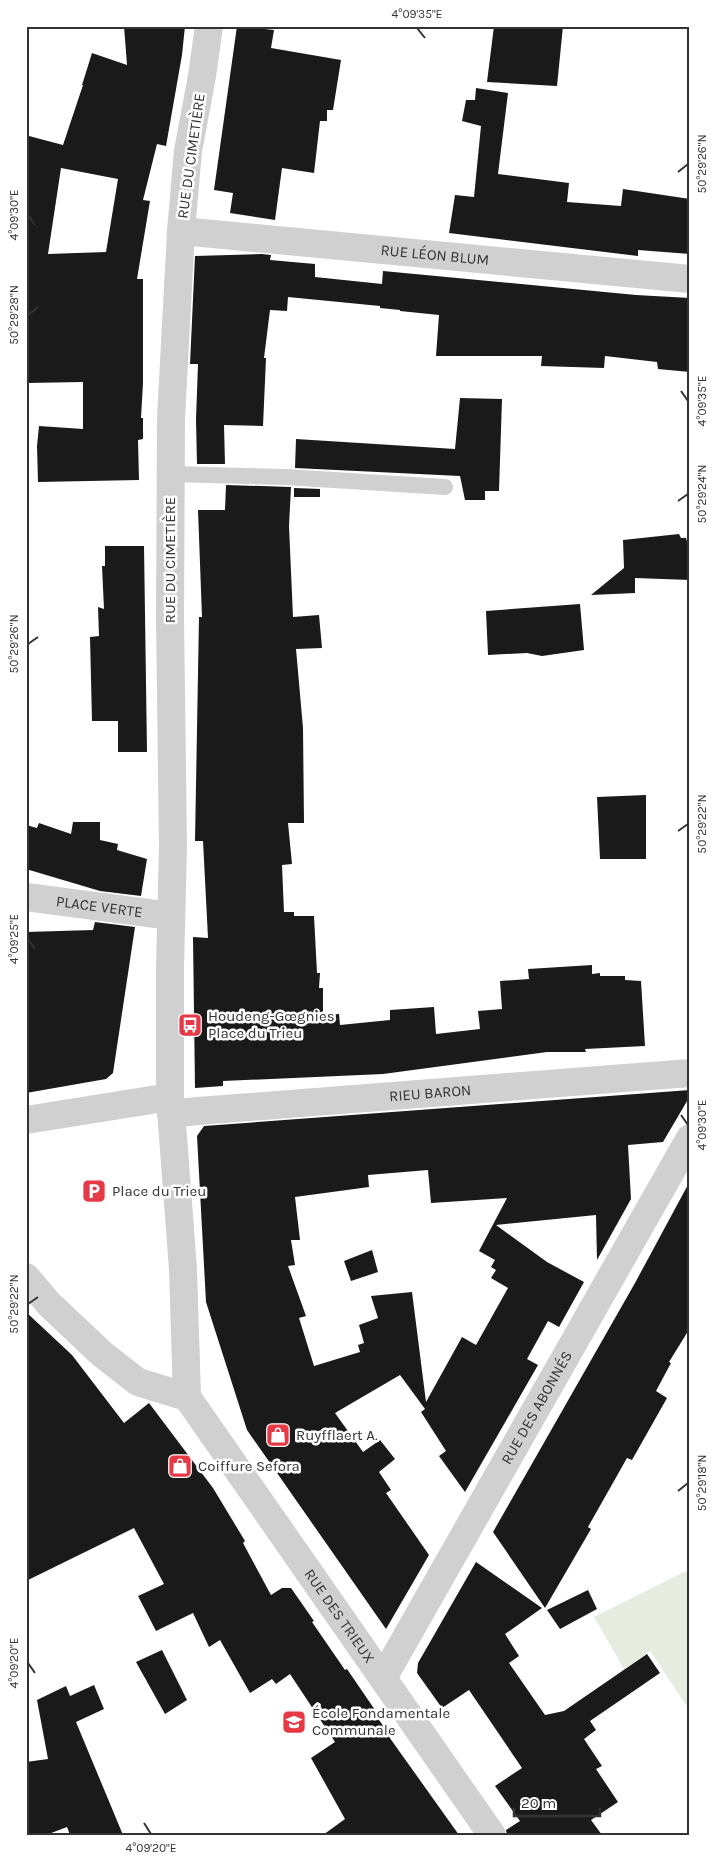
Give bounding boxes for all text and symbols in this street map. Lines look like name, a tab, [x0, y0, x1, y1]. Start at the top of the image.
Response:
text: 4°09'35"E	[392, 7, 442, 21]
street label: RUE DU CIMETIÈRE	[173, 92, 209, 220]
text: 50°29'26"N	[695, 134, 709, 194]
text: 4°09'30"E	[7, 189, 21, 241]
street label: RUE LÉON BLUM	[380, 241, 490, 269]
text: 50°29'28"N	[7, 285, 21, 345]
text: 4°09'35"E	[695, 376, 709, 426]
text: 50°29'24"N	[695, 464, 709, 524]
street label: RUE DU CIMETIÈRE	[161, 497, 179, 623]
text: 50°29'26"N	[7, 614, 21, 674]
text: 50°29'22"N	[695, 794, 709, 854]
street label: PLACE VERTE	[55, 892, 144, 921]
text: 4°09'25"E	[7, 914, 21, 964]
place label: Houdeng-Gœgnies Place du Trieu	[208, 1007, 335, 1042]
bus stop icon: Houdeng-Gœgnies Place du Trieu	[177, 1012, 203, 1038]
street label: RIEU BARON	[388, 1081, 472, 1105]
text: 4°09'30"E	[695, 1099, 709, 1151]
parking icon: Place du Trieu	[81, 1178, 107, 1204]
place label: Place du Trieu	[112, 1182, 206, 1200]
text: 50°29'22"N	[7, 1274, 21, 1334]
street label: RUE DES ABONNÉS	[497, 1348, 576, 1468]
shop icon: Ruyfflaert A.	[265, 1422, 291, 1448]
place label: Ruyfflaert A.	[296, 1426, 378, 1444]
shop icon: Coiffure Sefora	[167, 1453, 193, 1479]
text: 50°29'18"N	[695, 1455, 709, 1511]
place label: Coiffure Sefora	[198, 1457, 300, 1475]
street label: RUE DES TRIEUX	[301, 1566, 379, 1667]
text: 4°09'20"E	[7, 1638, 21, 1688]
place label: École Fondamentale Communale	[312, 1704, 450, 1739]
school or university icon: École Fondamentale Communale	[281, 1709, 307, 1735]
scale bar	[514, 1786, 600, 1818]
text: 20 m	[521, 1794, 556, 1812]
text: 4°09'20"E	[126, 1841, 176, 1855]

